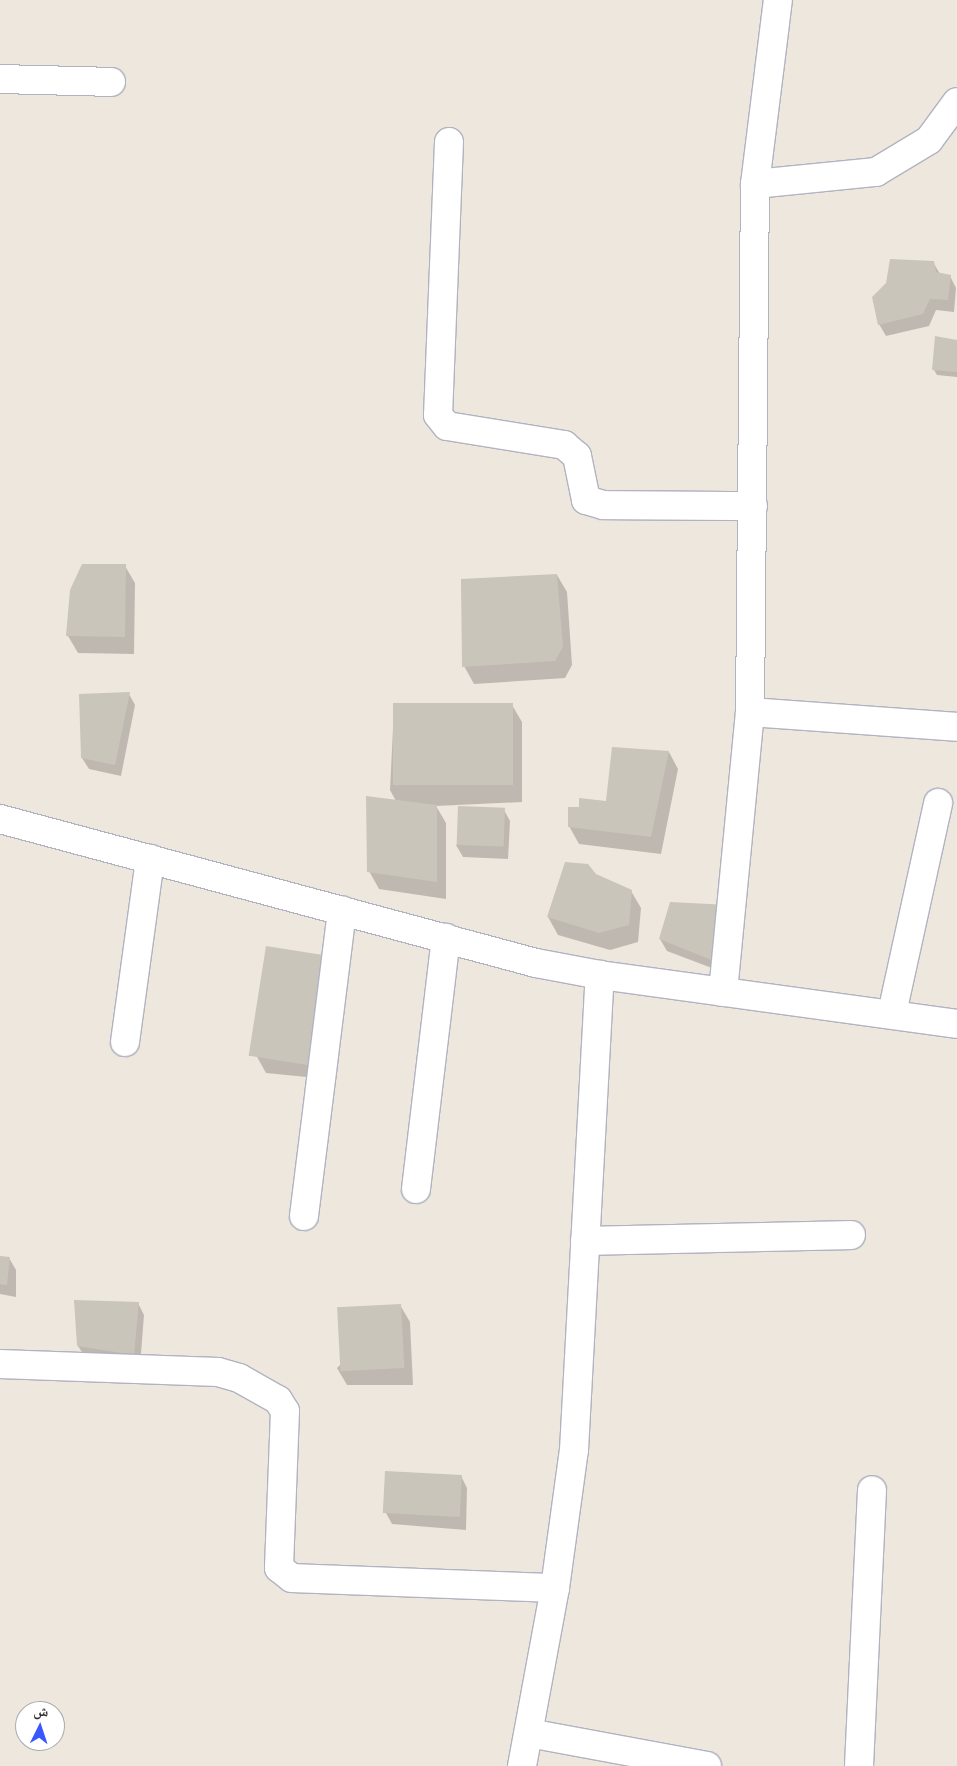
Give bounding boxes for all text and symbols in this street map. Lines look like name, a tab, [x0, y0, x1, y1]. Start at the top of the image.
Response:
north arrow	[15, 1701, 65, 1751]
text: ش	[33, 1703, 49, 1721]

